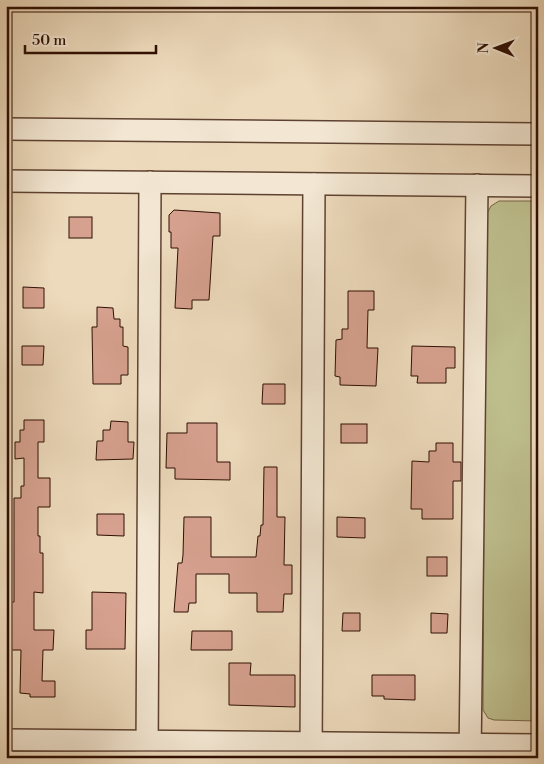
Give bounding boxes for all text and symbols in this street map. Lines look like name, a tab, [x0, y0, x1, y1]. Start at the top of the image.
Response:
scale bar	[25, 22, 156, 54]
north arrow	[472, 22, 522, 72]
text: 50 m	[32, 31, 66, 50]
text: N	[475, 42, 493, 53]

